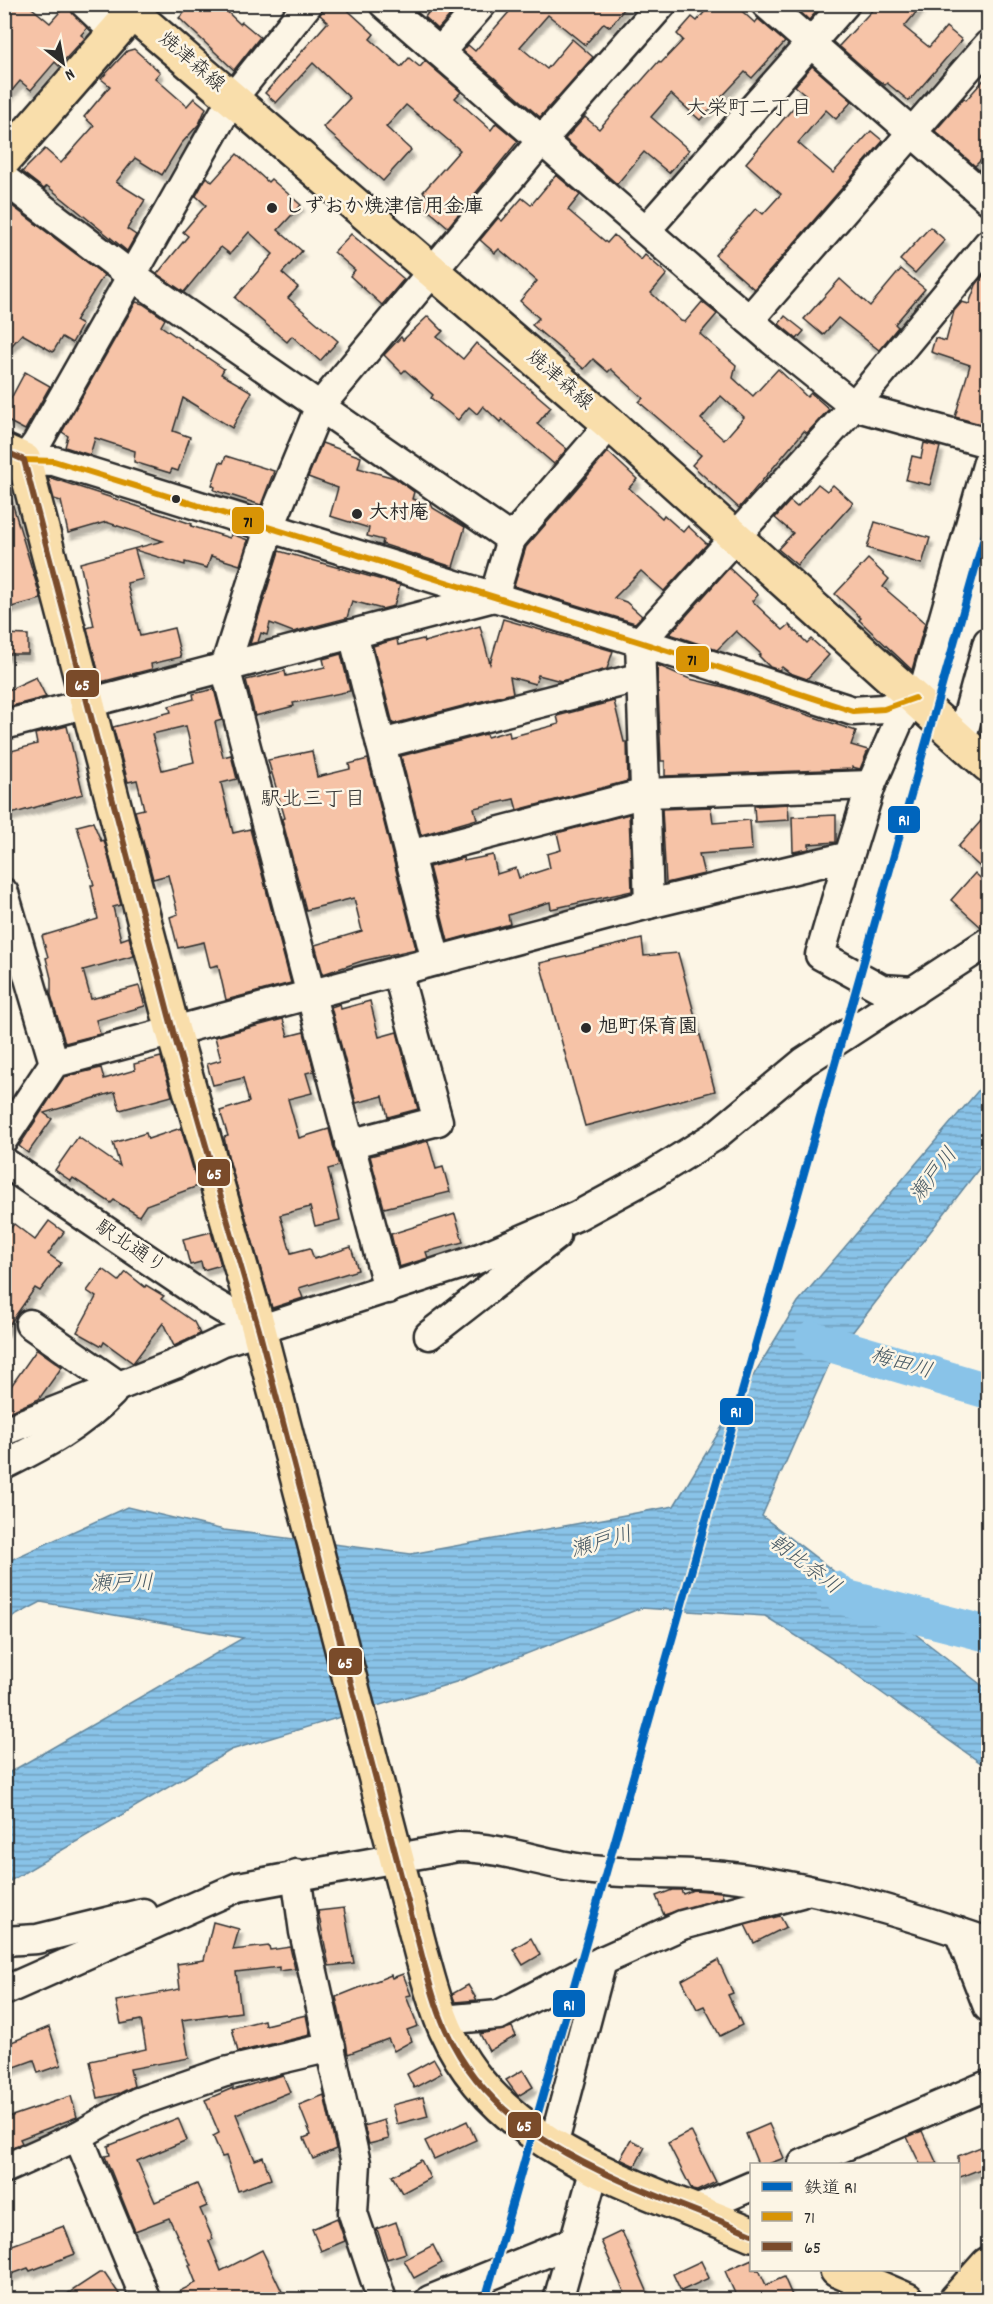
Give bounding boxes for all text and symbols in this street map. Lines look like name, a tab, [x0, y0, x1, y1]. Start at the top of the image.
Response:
street label: 焼津森線	[152, 26, 230, 100]
north arrow	[33, 33, 93, 93]
text: N	[60, 62, 79, 86]
district label: 大栄町二丁目	[686, 95, 812, 125]
place label: しずおか焼津信用金庫	[284, 194, 484, 222]
marker: しずおか焼津信用金庫	[265, 201, 279, 215]
street label: 焼津森線	[520, 344, 598, 418]
unlabelled marker	[170, 493, 182, 505]
place label: 大村庵	[369, 500, 429, 528]
line badge: 71	[231, 506, 265, 535]
marker: 大村庵	[350, 507, 364, 521]
text: 71	[243, 512, 253, 535]
line badge: 71	[675, 645, 710, 673]
text: 71	[687, 650, 697, 673]
line badge: 65	[65, 669, 100, 698]
text: 65	[74, 675, 90, 698]
district label: 駅北三丁目	[261, 786, 366, 816]
line badge: R1	[887, 805, 921, 834]
text: R1	[898, 810, 910, 833]
place label: 旭町保育園	[598, 1014, 698, 1042]
marker: 旭町保育園	[579, 1021, 593, 1035]
water label: 瀬戸川	[904, 1142, 966, 1210]
line badge: 65	[197, 1158, 231, 1187]
text: 65	[206, 1164, 222, 1187]
street label: 駅北通り	[89, 1214, 171, 1282]
water label: 梅田川	[867, 1342, 935, 1388]
line badge: R1	[719, 1397, 754, 1426]
text: R1	[730, 1402, 742, 1425]
water label: 瀬戸川	[568, 1521, 636, 1567]
water label: 朝比奈川	[761, 1529, 847, 1603]
water label: 瀬戸川	[90, 1569, 154, 1601]
line badge: 65	[328, 1647, 363, 1676]
text: 65	[337, 1653, 353, 1676]
line badge: R1	[552, 1989, 586, 2018]
text: R1	[563, 1995, 575, 2018]
line badge: 65	[507, 2111, 542, 2139]
text: 65	[516, 2116, 532, 2139]
legend	[750, 2163, 960, 2271]
text: 鉄道 R1	[804, 2177, 857, 2202]
text: 71	[804, 2207, 815, 2232]
text: 65	[804, 2237, 821, 2262]

